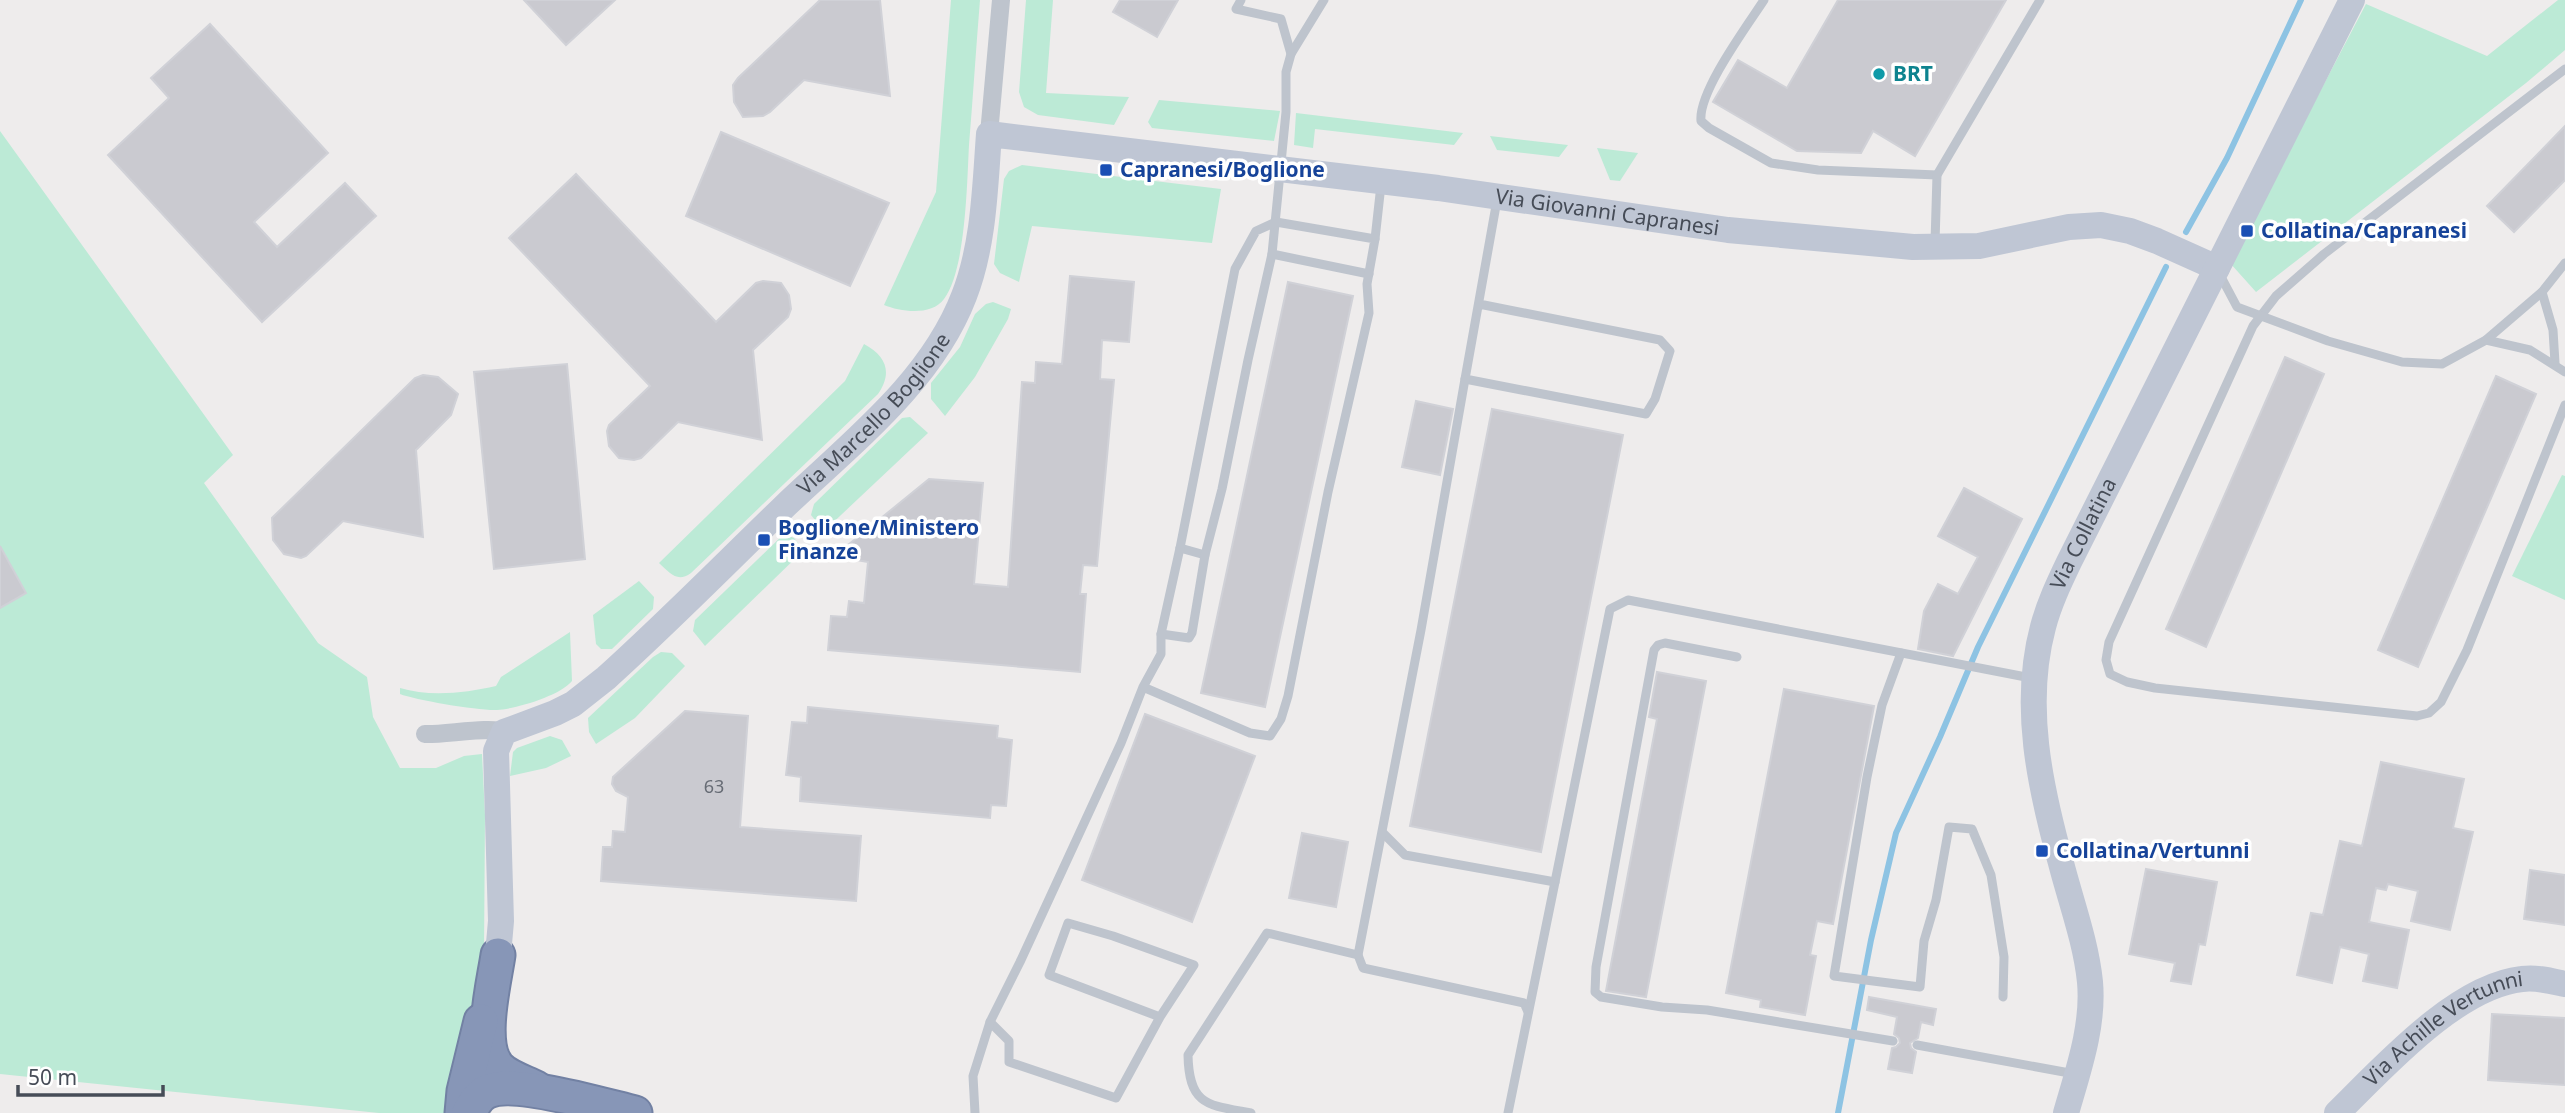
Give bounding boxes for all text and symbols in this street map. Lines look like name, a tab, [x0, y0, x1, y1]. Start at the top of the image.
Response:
place label: BRT	[1893, 59, 1933, 87]
marker: BRT	[1871, 66, 1887, 82]
place label: Capranesi/Boglione	[1120, 155, 1325, 183]
marker: Capranesi/Boglione	[1098, 162, 1114, 178]
street label: Via Giovanni Capranesi	[1494, 181, 1721, 242]
place label: Collatina/Capranesi	[2261, 216, 2467, 244]
marker: Collatina/Capranesi	[2239, 223, 2255, 239]
street label: Via Marcello Boglione	[791, 327, 956, 501]
street label: Via Collatina	[2043, 473, 2122, 594]
place label: Boglione/Ministero Finanze	[778, 513, 979, 565]
marker: Boglione/Ministero Finanze	[756, 532, 772, 548]
house number: 63	[704, 774, 724, 798]
place label: Collatina/Vertunni	[2056, 836, 2250, 864]
marker: Collatina/Vertunni	[2034, 843, 2050, 859]
street label: Via Achille Vertunni	[2357, 964, 2524, 1092]
scale bar	[18, 1054, 163, 1098]
text: 50 m	[28, 1063, 77, 1091]

